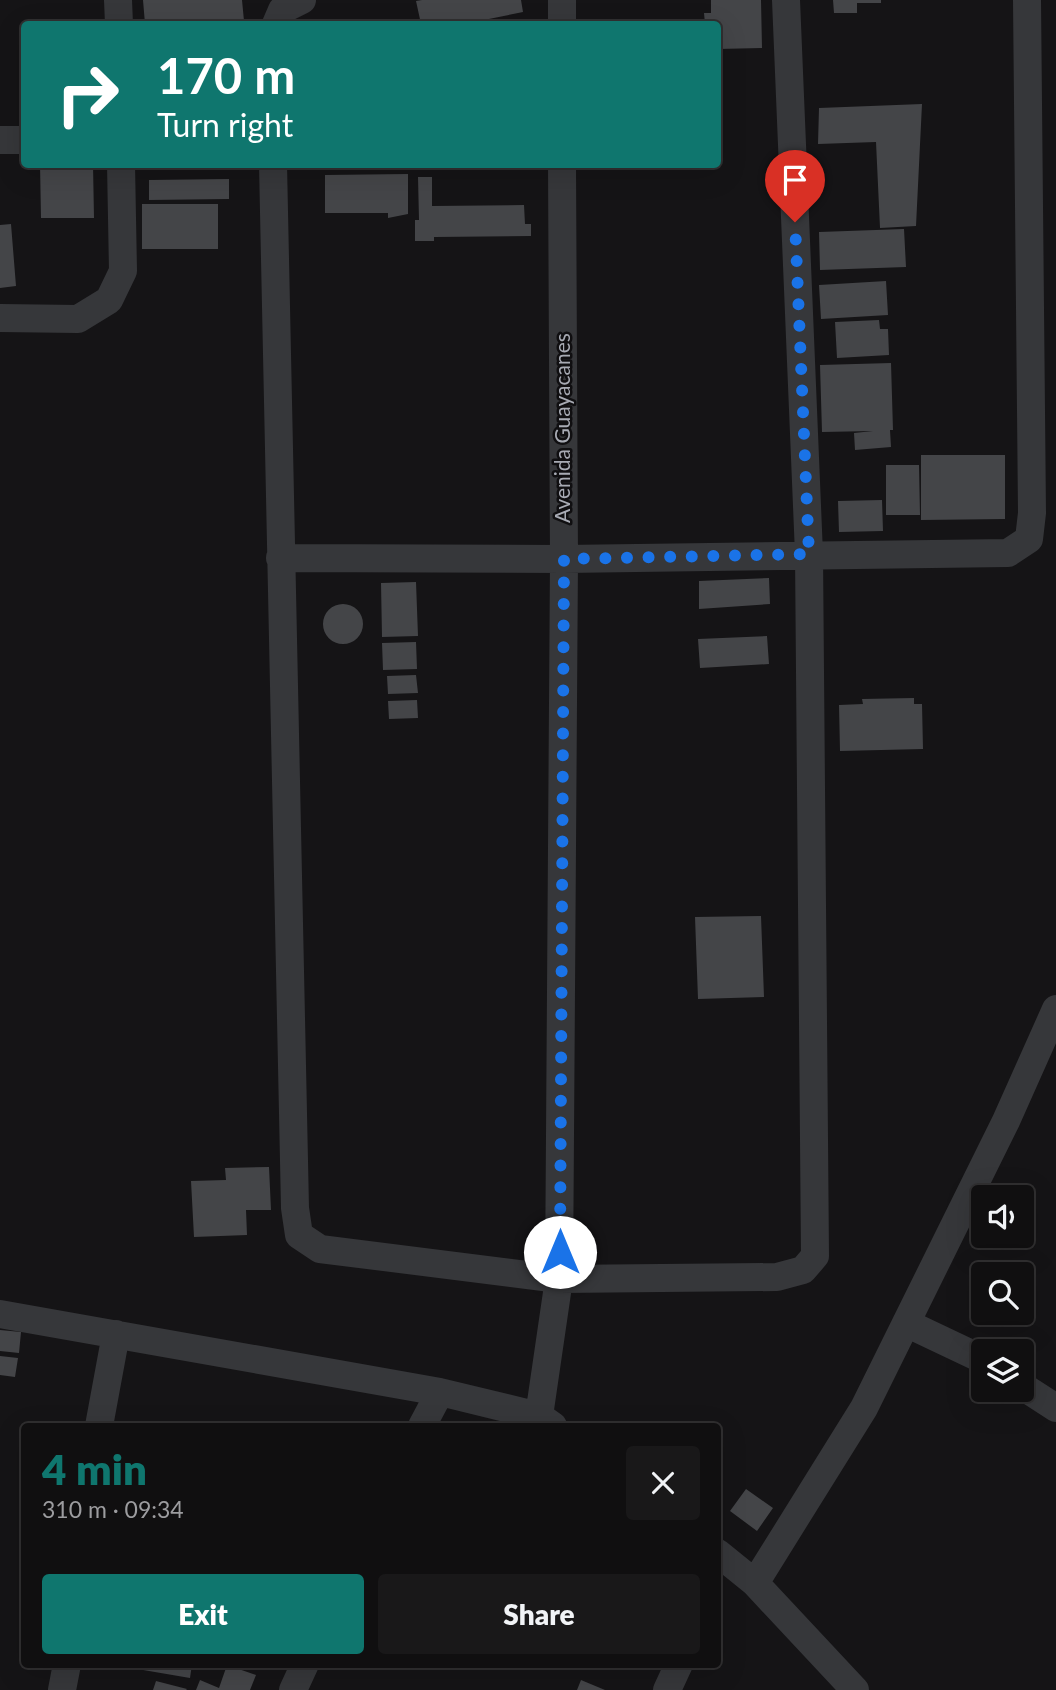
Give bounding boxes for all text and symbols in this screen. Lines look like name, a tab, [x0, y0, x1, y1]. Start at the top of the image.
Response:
text: 170 m	[157, 46, 295, 104]
icon: right	[42, 49, 133, 140]
text: Turn right	[157, 105, 293, 144]
pin	[765, 150, 825, 222]
icon: arrive	[776, 161, 814, 199]
street label: Avenida Guayacanes	[549, 333, 574, 523]
map controls	[971, 1185, 1034, 1402]
button: sound	[971, 1185, 1034, 1248]
position arrow	[523, 1215, 597, 1289]
button: search	[971, 1262, 1034, 1325]
button: layers	[971, 1339, 1034, 1402]
text: 4 min	[42, 1444, 147, 1494]
button: close	[626, 1446, 700, 1520]
text: 310 m · 09:34	[42, 1495, 184, 1523]
button: Exit	[42, 1574, 364, 1654]
button: Share	[378, 1574, 700, 1654]

